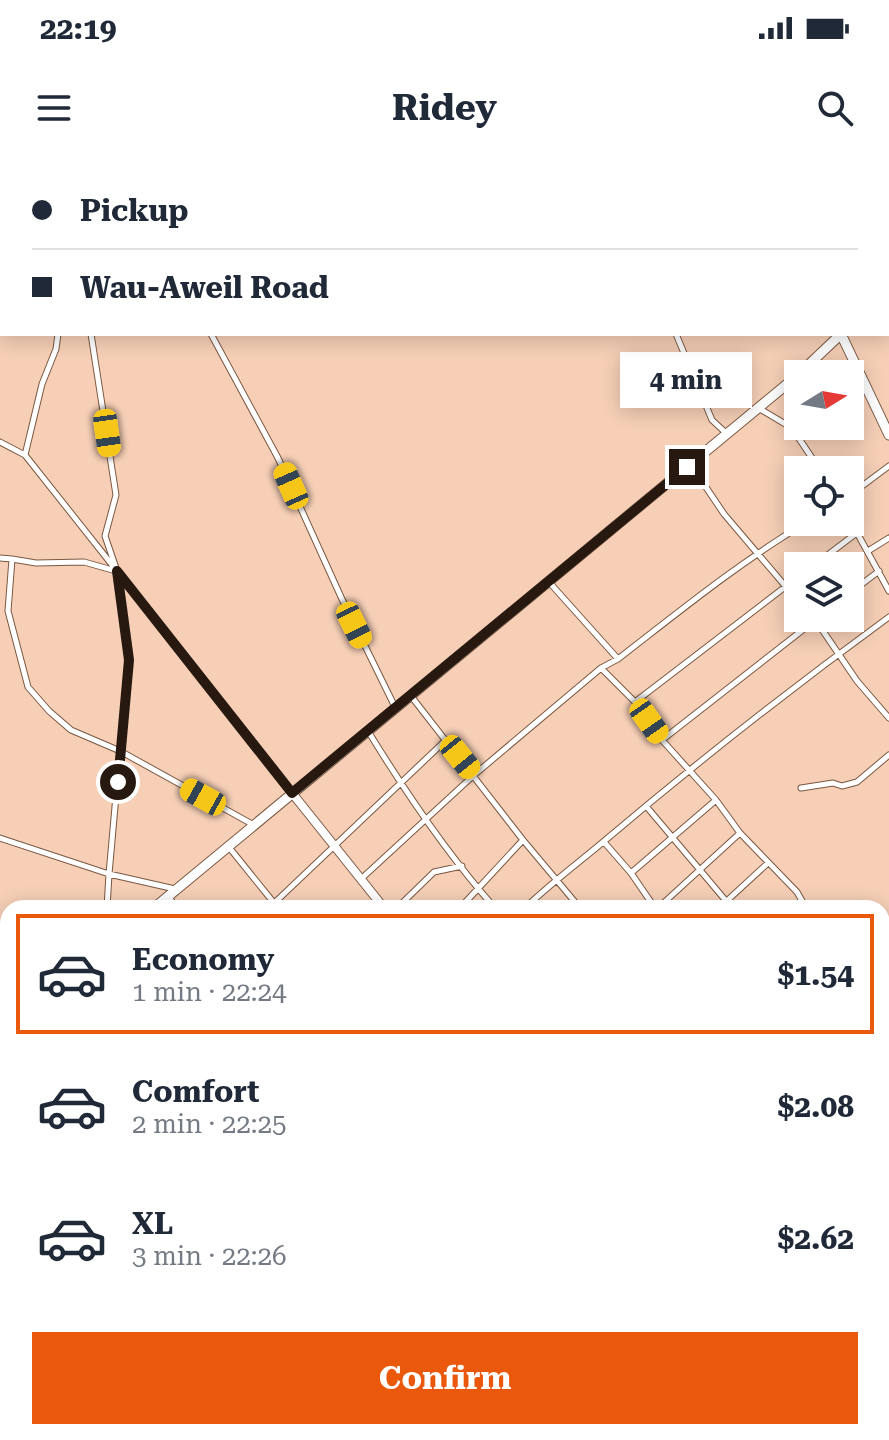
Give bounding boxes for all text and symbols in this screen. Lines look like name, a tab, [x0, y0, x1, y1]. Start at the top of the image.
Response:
text: 22:19	[40, 11, 117, 46]
icon: menu	[32, 86, 76, 130]
icon: search	[813, 86, 857, 130]
text: Ridey	[392, 87, 497, 129]
text: Pickup	[80, 193, 188, 228]
text: Wau-Aweil Road	[80, 270, 329, 305]
callout: 4 min	[621, 351, 753, 407]
north arrow	[784, 360, 864, 440]
map controls	[784, 360, 864, 632]
text: 4 min	[650, 365, 722, 395]
car	[92, 408, 122, 458]
route end	[669, 449, 705, 485]
button: locate	[784, 456, 864, 536]
car	[270, 459, 312, 513]
button: layers	[784, 552, 864, 632]
car	[333, 598, 375, 652]
car	[625, 694, 673, 748]
car	[436, 731, 484, 783]
route start	[100, 764, 136, 800]
car	[176, 775, 230, 819]
icon: car	[36, 938, 108, 1010]
text: Economy	[132, 942, 274, 977]
text: $1.54	[777, 957, 854, 992]
text: 1 min · 22:24	[132, 977, 287, 1007]
icon: car	[36, 1070, 108, 1142]
text: Comfort	[132, 1074, 259, 1109]
text: $2.08	[777, 1089, 854, 1124]
text: 2 min · 22:25	[132, 1109, 287, 1139]
icon: car	[36, 1202, 108, 1274]
text: XL	[132, 1206, 173, 1241]
text: $2.62	[777, 1221, 854, 1256]
text: 3 min · 22:26	[132, 1241, 287, 1271]
button: Confirm	[32, 1332, 858, 1424]

